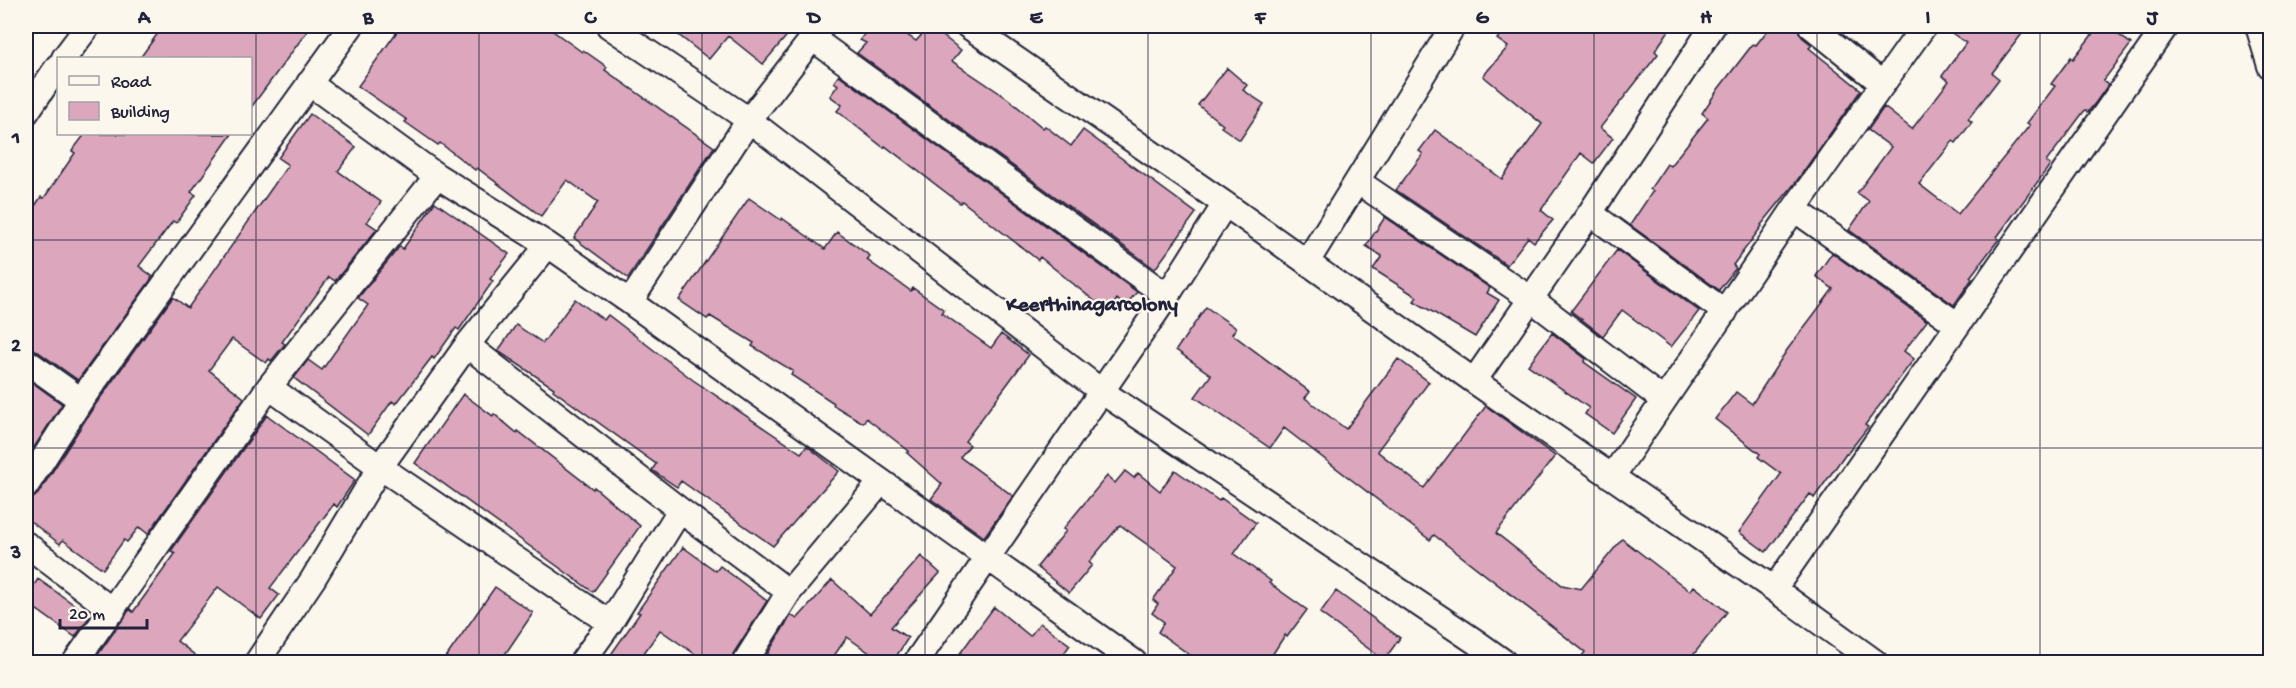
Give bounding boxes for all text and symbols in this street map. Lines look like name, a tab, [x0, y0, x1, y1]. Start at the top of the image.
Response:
text: A	[137, 8, 152, 31]
text: B	[362, 8, 374, 31]
text: C	[584, 8, 598, 31]
text: D	[805, 8, 821, 31]
text: E	[1030, 8, 1044, 31]
text: F	[1254, 8, 1267, 31]
text: G	[1476, 8, 1490, 31]
text: H	[1700, 8, 1712, 31]
text: I	[1926, 8, 1931, 31]
text: J	[2146, 8, 2159, 31]
legend	[57, 57, 252, 135]
text: Road	[111, 73, 152, 94]
text: Building	[110, 103, 170, 124]
text: 1	[11, 128, 20, 151]
district label: Keerthinagarcolony	[1005, 294, 1178, 319]
text: 2	[11, 336, 21, 359]
text: 3	[10, 543, 21, 566]
scale bar	[60, 592, 147, 630]
text: 20 m	[69, 605, 105, 626]

